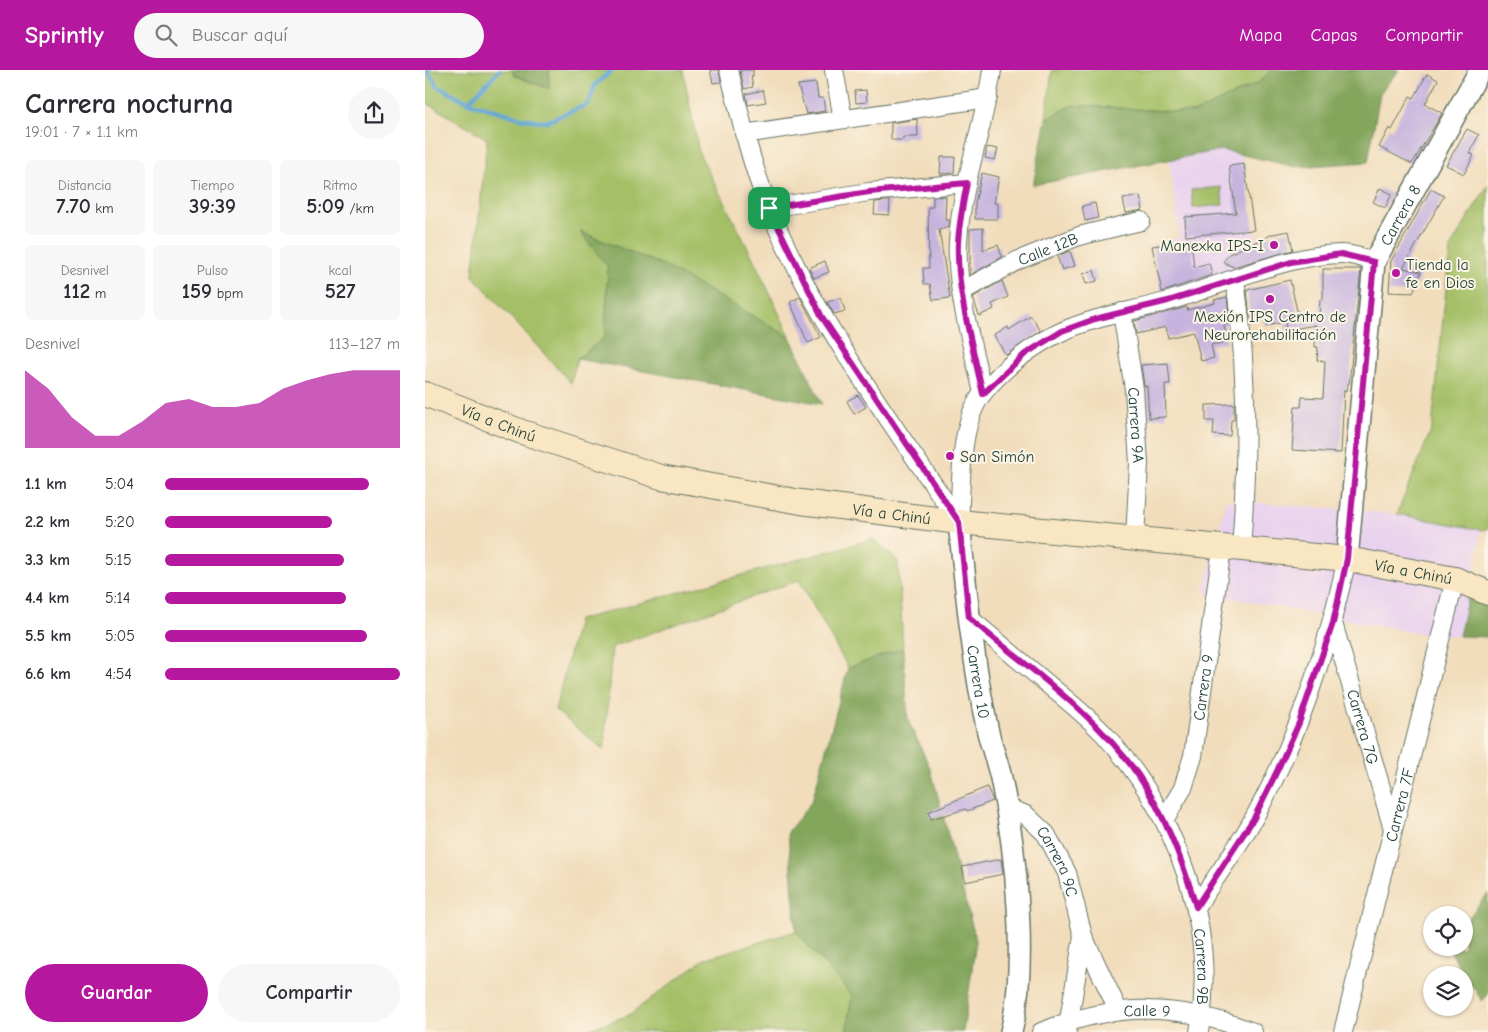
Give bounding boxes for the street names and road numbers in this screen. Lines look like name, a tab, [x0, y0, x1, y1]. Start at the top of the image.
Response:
street label: Carrera 8	[1377, 182, 1425, 249]
street label: Calle 12B	[1016, 229, 1081, 269]
street label: Carrera 9A	[1124, 387, 1147, 464]
street label: Vía a Chinú	[458, 401, 538, 446]
street label: Vía a Chinú	[852, 501, 932, 528]
street label: Vía a Chinú	[1373, 556, 1453, 588]
street label: Carrera 10	[963, 644, 993, 720]
street label: Carrera 9	[1190, 653, 1217, 722]
street label: Carrera 7G	[1343, 687, 1382, 767]
street label: Carrera 7F	[1382, 766, 1418, 844]
street label: Carrera 9C	[1033, 822, 1081, 899]
street label: Carrera 9B	[1190, 927, 1212, 1006]
street label: Calle 9	[1123, 1002, 1171, 1021]

